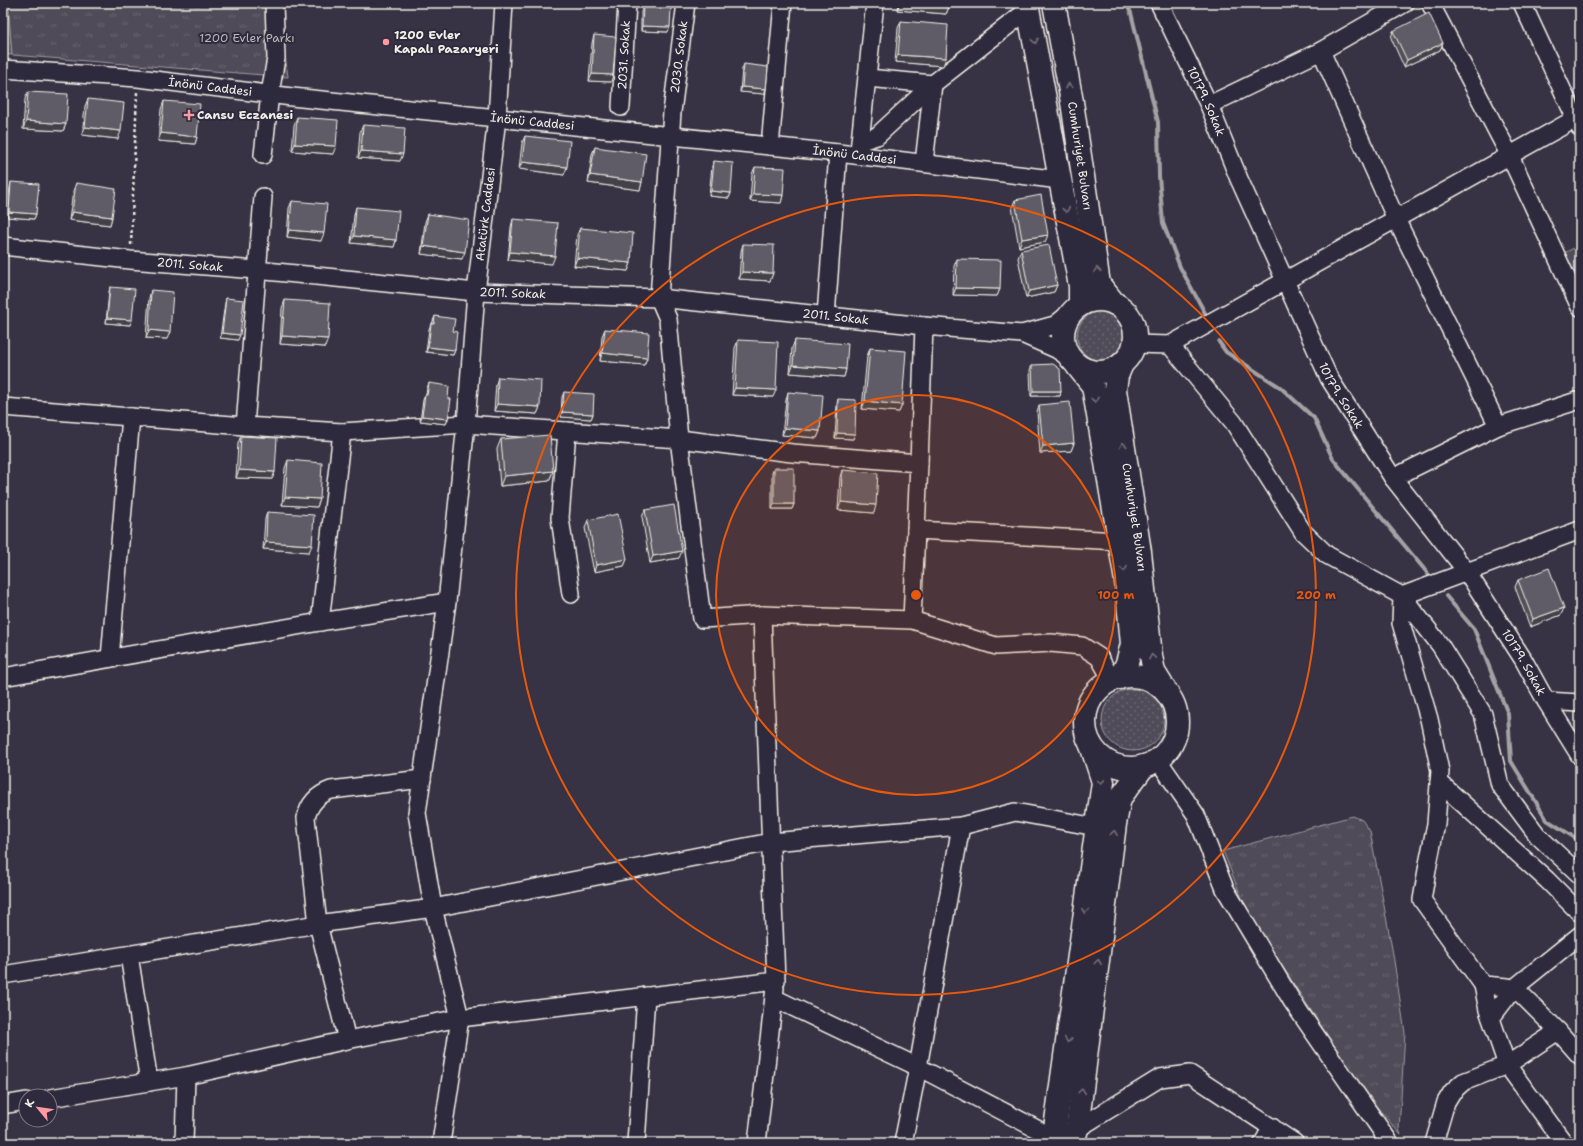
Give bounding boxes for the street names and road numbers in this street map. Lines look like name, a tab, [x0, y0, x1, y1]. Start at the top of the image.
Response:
street label: 2031. Sokak	[614, 20, 634, 90]
street label: 2030. Sokak	[667, 20, 691, 94]
street label: 10179. Sokak	[1183, 64, 1229, 139]
street label: İnönü Caddesi	[167, 74, 253, 100]
street label: Cumhuriyet Bulvarı	[1064, 100, 1096, 211]
street label: İnönü Caddesi	[489, 109, 575, 134]
street label: İnönü Caddesi	[812, 142, 897, 168]
street label: Atatürk Caddesi	[472, 166, 499, 262]
street label: 2011. Sokak	[156, 254, 224, 275]
street label: 2011. Sokak	[479, 284, 546, 302]
street label: 2011. Sokak	[802, 305, 870, 328]
street label: 10179. Sokak	[1315, 360, 1367, 432]
street label: Cumhuriyet Bulvarı	[1118, 462, 1150, 572]
street label: 10179. Sokak	[1498, 626, 1550, 699]

